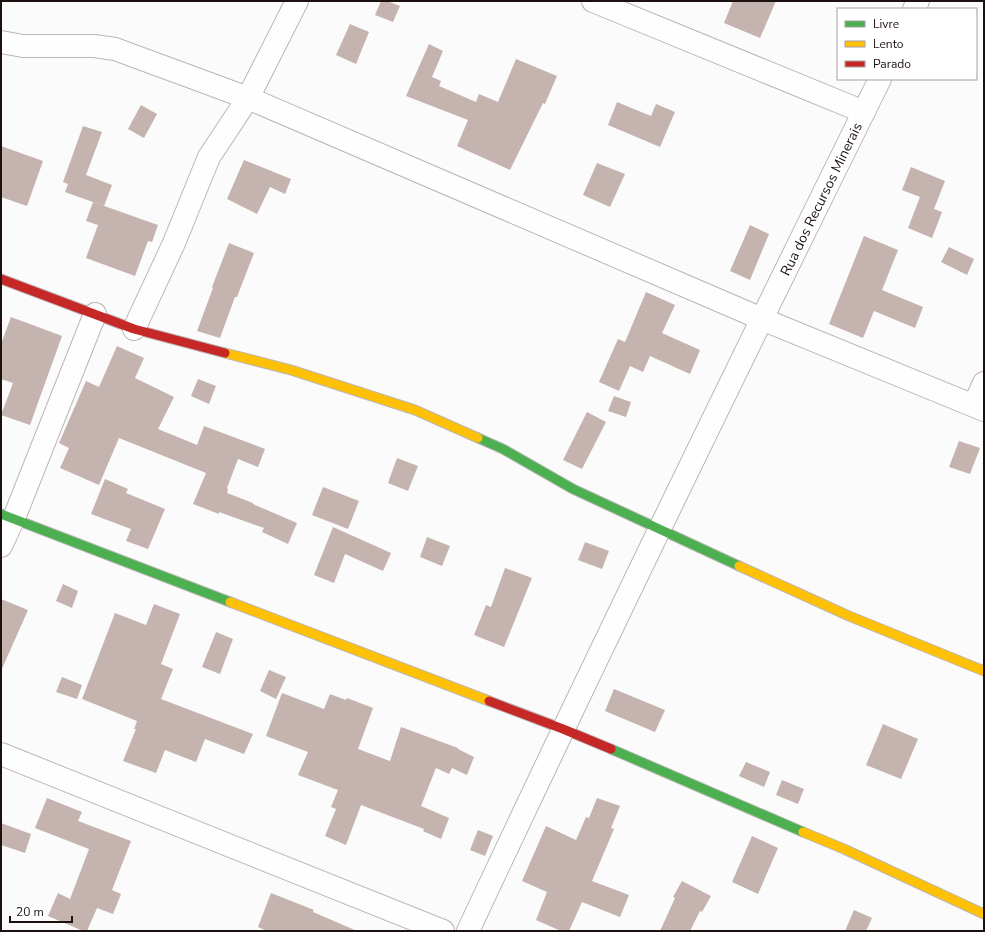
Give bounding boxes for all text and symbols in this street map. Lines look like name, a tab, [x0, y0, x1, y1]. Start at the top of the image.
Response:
legend	[837, 8, 977, 80]
text: Livre	[873, 16, 899, 32]
text: Lento	[873, 36, 904, 52]
text: Parado	[873, 56, 911, 72]
street label: Rua dos Recursos Minerais	[776, 119, 867, 279]
scale bar	[10, 898, 72, 924]
text: 20 m	[16, 904, 44, 920]

